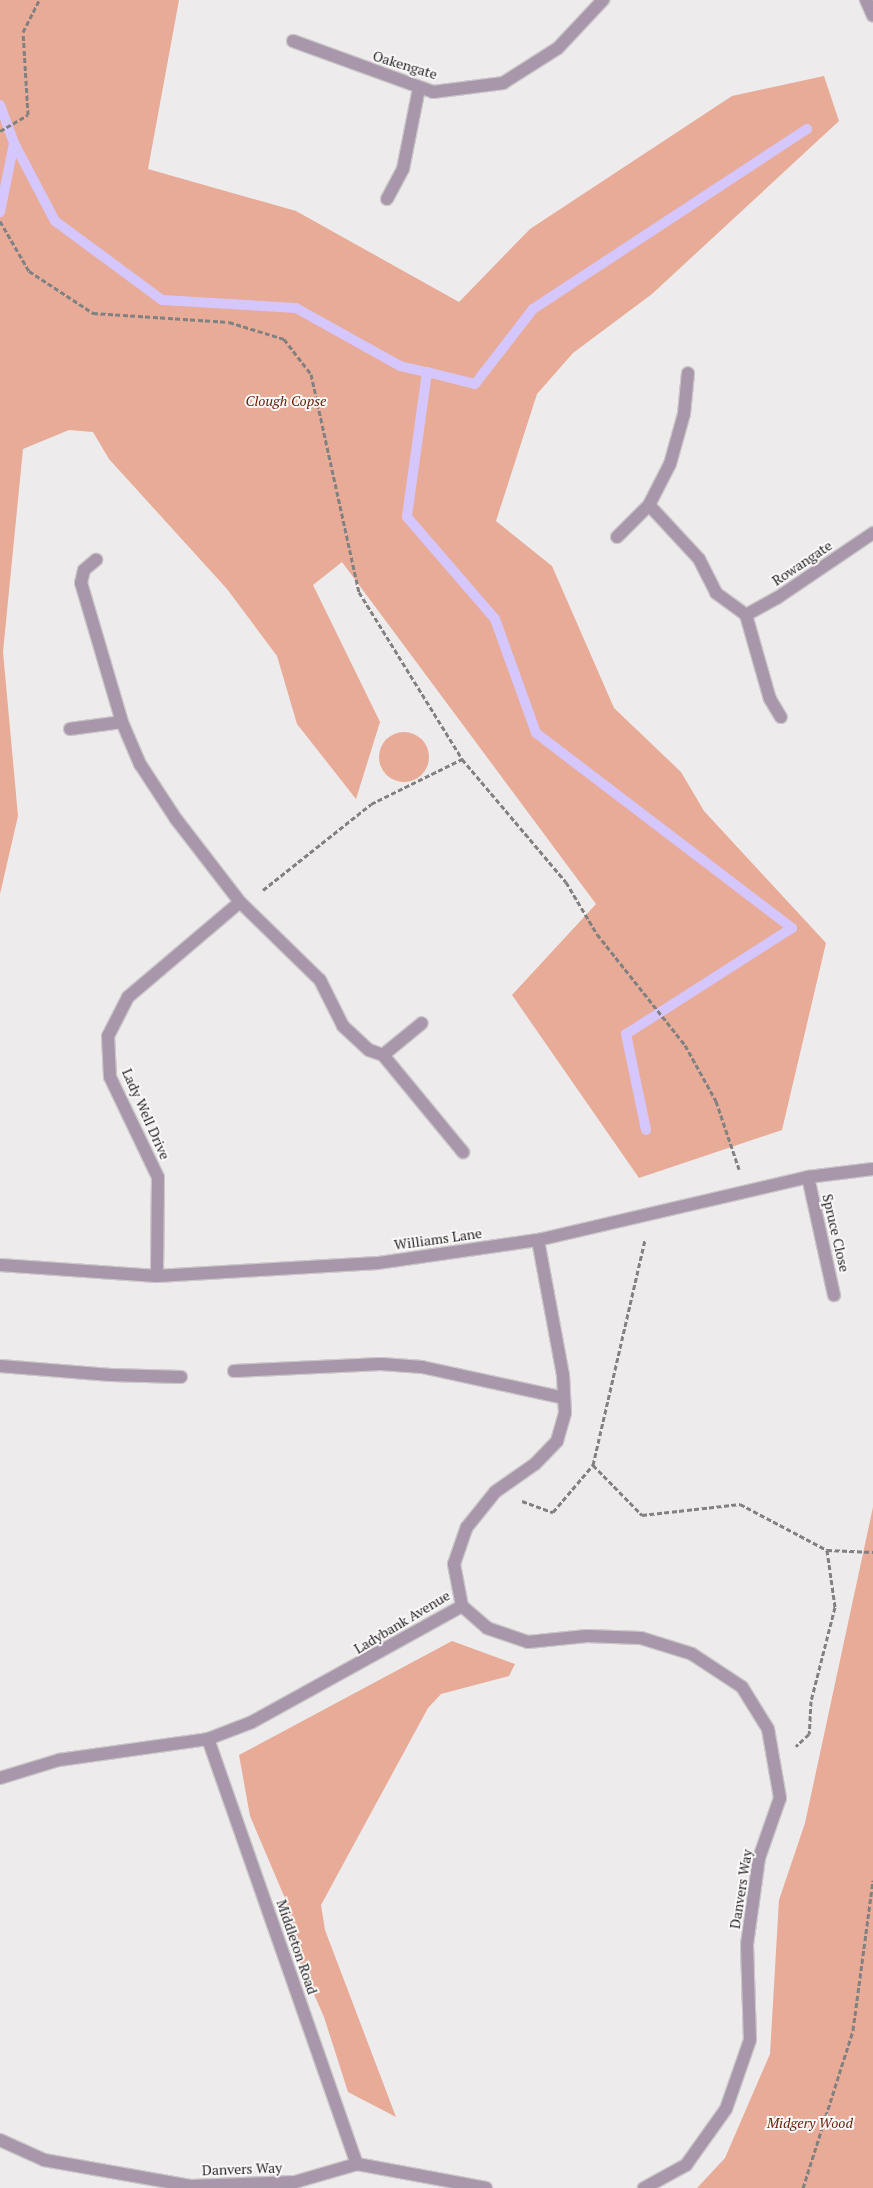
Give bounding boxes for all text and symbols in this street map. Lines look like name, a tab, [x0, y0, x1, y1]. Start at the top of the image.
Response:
street label: Oakengate	[371, 47, 439, 83]
park label: Clough Copse	[246, 393, 326, 409]
street label: Rowangate	[769, 537, 835, 589]
street label: Lady Well Drive	[119, 1066, 173, 1162]
street label: Spruce Close	[819, 1192, 853, 1274]
street label: Williams Lane	[393, 1225, 483, 1253]
street label: Ladybank Avenue	[351, 1587, 453, 1657]
street label: Danvers Way	[726, 1848, 756, 1930]
street label: Middleton Road	[273, 1897, 321, 1997]
park label: Midgery Wood	[767, 2115, 853, 2131]
street label: Danvers Way	[202, 2159, 282, 2179]

